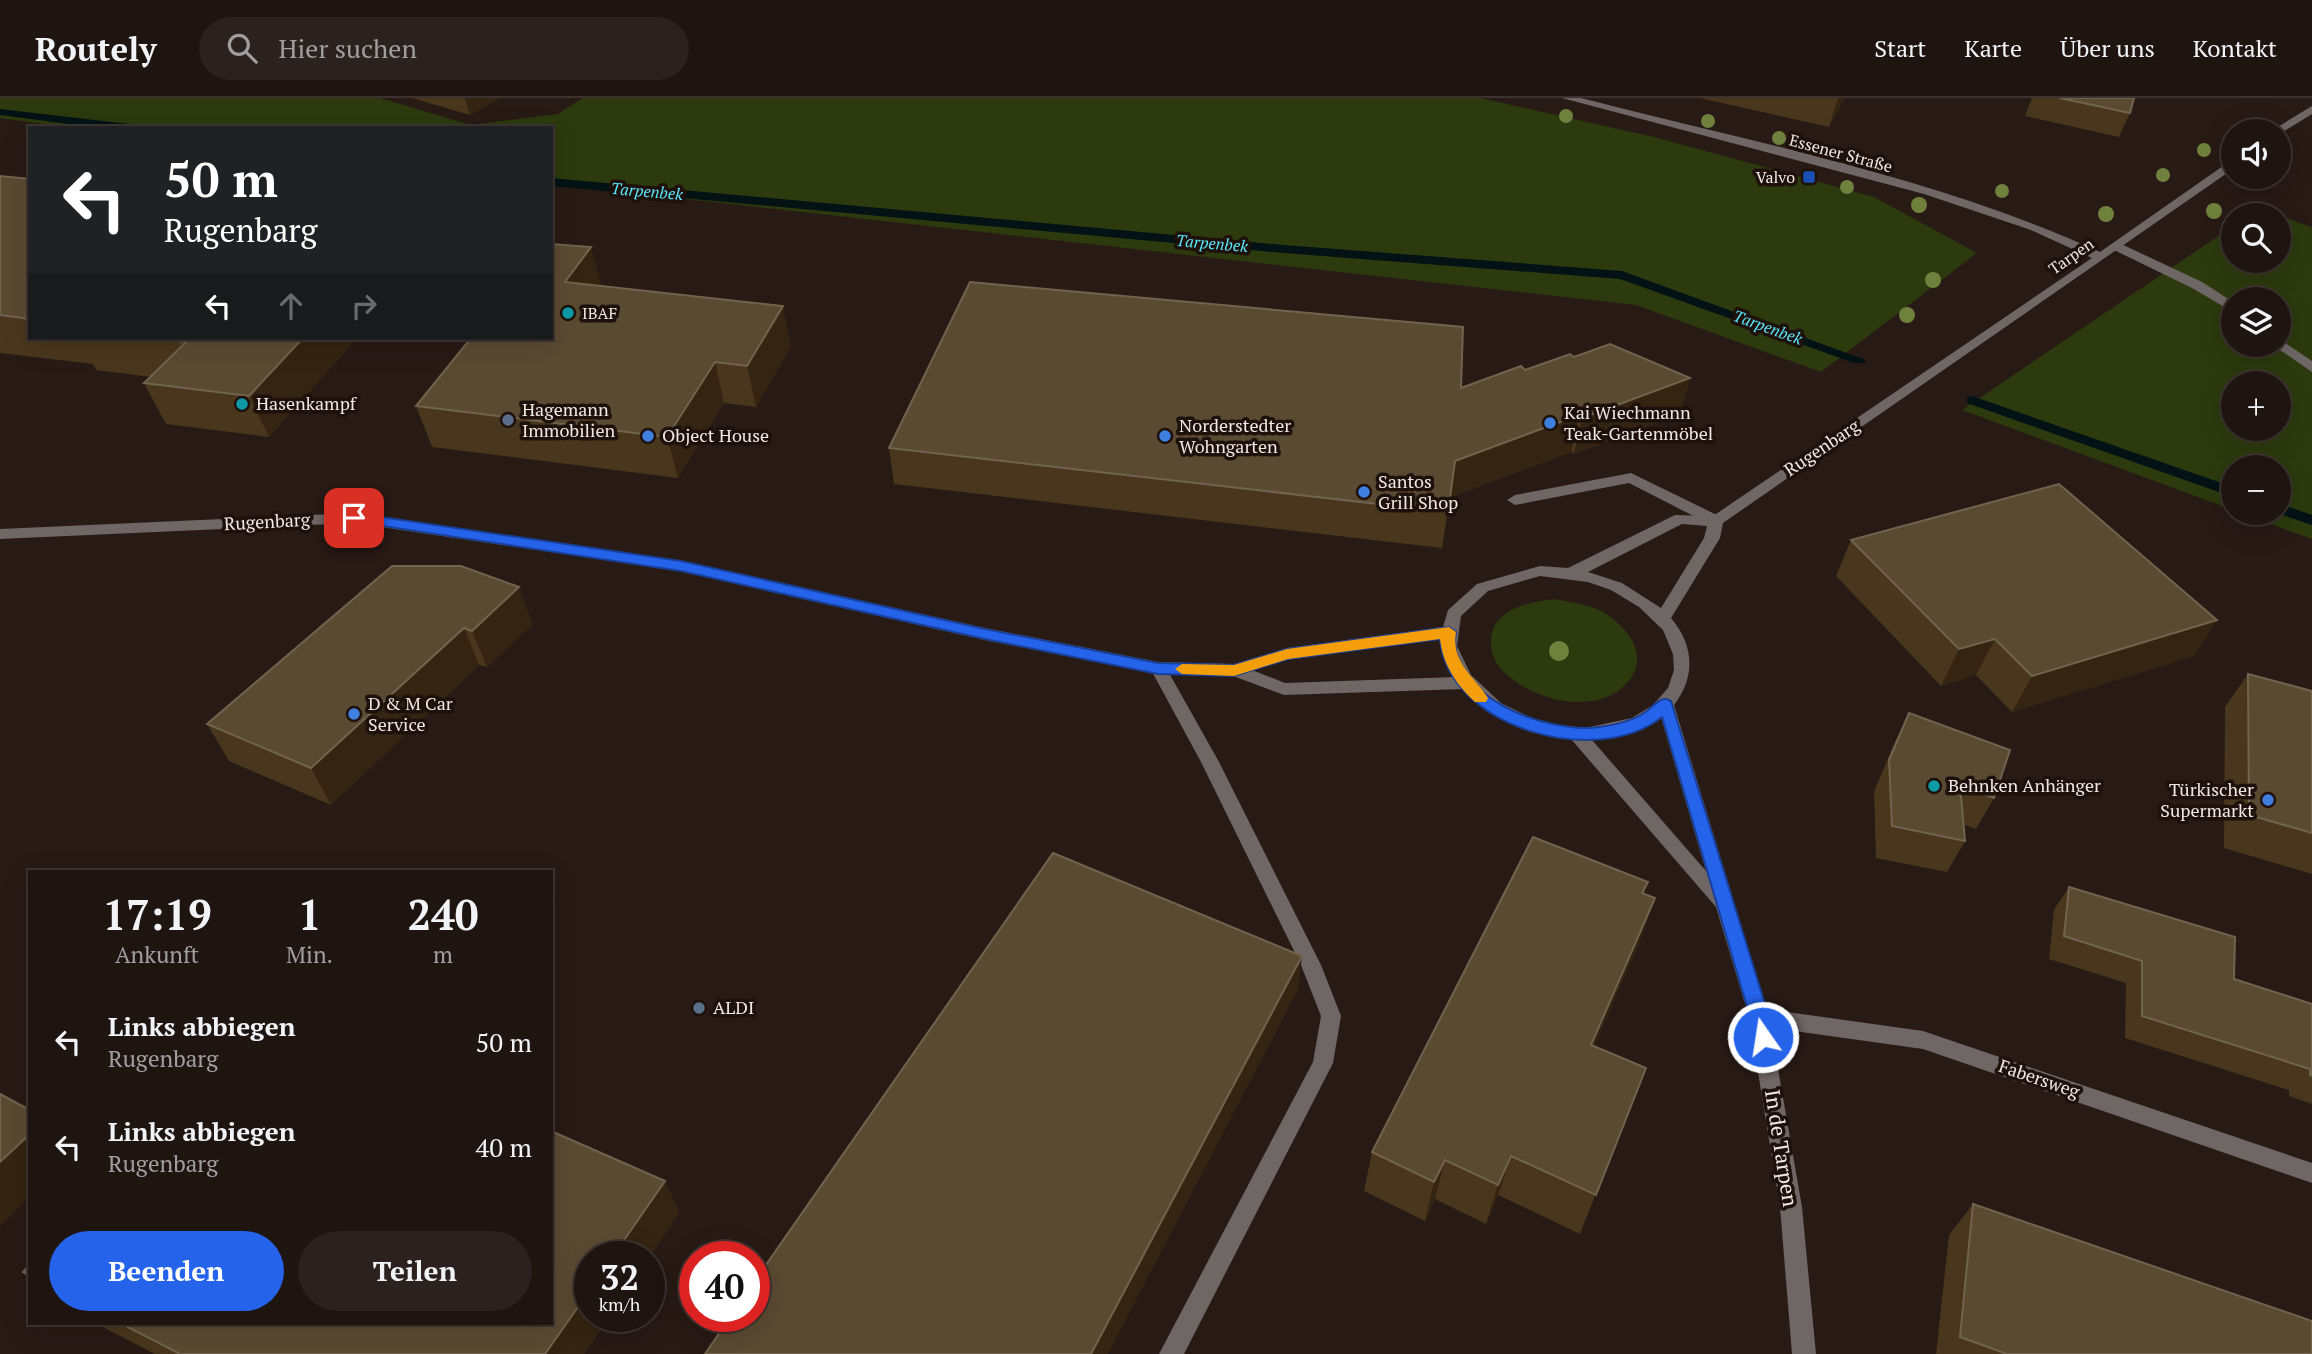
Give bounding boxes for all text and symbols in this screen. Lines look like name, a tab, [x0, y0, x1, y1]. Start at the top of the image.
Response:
search box	[199, 17, 689, 80]
text: Routely	[35, 27, 157, 70]
icon: search	[223, 29, 261, 67]
text: Hier suchen	[279, 31, 417, 65]
text: Start	[1874, 32, 1926, 64]
text: Karte	[1964, 32, 2022, 64]
text: Über uns	[2060, 32, 2155, 64]
text: Kontakt	[2193, 32, 2277, 64]
map controls	[2221, 119, 2291, 525]
button: sound	[2221, 119, 2291, 189]
street label: Essener Straße	[1787, 129, 1895, 177]
text: 50 m	[164, 146, 278, 211]
icon: left	[49, 154, 140, 245]
place label: Valvo	[1756, 166, 1795, 188]
marker: Valvo	[1801, 169, 1817, 185]
water label: Tarpenbek	[610, 177, 684, 205]
button: search	[2221, 203, 2291, 273]
text: Rugenbarg	[164, 209, 317, 251]
water label: Tarpenbek	[1175, 229, 1249, 257]
street label: Tarpen	[2044, 232, 2098, 279]
icon: left	[199, 287, 237, 325]
icon: ahead	[272, 287, 310, 325]
icon: right	[345, 287, 383, 325]
button: layers	[2221, 287, 2291, 357]
place label: IBAF	[582, 302, 617, 324]
water label: Tarpenbek	[1730, 304, 1806, 350]
marker: IBAF	[560, 305, 576, 321]
button: +	[2221, 371, 2291, 441]
place label: Hasenkampf	[256, 391, 358, 415]
marker: Hasenkampf	[234, 396, 250, 412]
place label: Hagemann Immobilien	[522, 397, 615, 442]
place label: Kai Wiechmann Teak-Gartenmöbel	[1564, 400, 1713, 445]
marker: Hagemann Immobilien	[500, 412, 516, 428]
place label: Norderstedter Wohngarten	[1179, 413, 1291, 458]
street label: Rugenbarg	[1779, 413, 1864, 481]
marker: Kai Wiechmann Teak-Gartenmöbel	[1542, 415, 1558, 431]
place label: Object House	[662, 423, 769, 447]
marker: Object House	[640, 428, 656, 444]
marker: Norderstedter Wohngarten	[1157, 428, 1173, 444]
button: −	[2221, 455, 2291, 525]
place label: Santos Grill Shop	[1378, 469, 1458, 514]
marker: Santos Grill Shop	[1356, 484, 1372, 500]
pin	[324, 488, 384, 548]
icon: arrive	[335, 499, 373, 537]
street label: Rugenbarg	[223, 507, 311, 535]
place label: D & M Car Service	[368, 691, 453, 736]
marker: D & M Car Service	[346, 706, 362, 722]
place label: Behnken Anhänger	[1948, 773, 2101, 797]
place label: Türkischer Supermarkt	[2160, 777, 2254, 822]
marker: Behnken Anhänger	[1926, 778, 1942, 794]
marker: Türkischer Supermarkt	[2260, 792, 2276, 808]
text: 17:19	[102, 886, 212, 942]
text: 1	[298, 886, 321, 942]
text: 240	[407, 886, 479, 942]
text: Ankunft	[115, 939, 199, 970]
text: Min.	[286, 939, 333, 970]
text: m	[433, 939, 453, 970]
place label: ALDI	[713, 995, 754, 1019]
marker: ALDI	[691, 1000, 707, 1016]
position arrow	[1726, 1000, 1800, 1074]
text: Links abbiegen	[108, 1009, 296, 1043]
icon: left	[49, 1023, 87, 1061]
text: 50 m	[476, 1025, 532, 1059]
text: Rugenbarg	[108, 1043, 218, 1074]
street label: Fabersweg	[1996, 1053, 2083, 1103]
street label: In de Tarpen	[1759, 1087, 1805, 1209]
text: Links abbiegen	[108, 1114, 296, 1148]
icon: left	[49, 1128, 87, 1166]
text: 40 m	[476, 1130, 532, 1164]
text: Rugenbarg	[108, 1148, 218, 1179]
button: Beenden	[49, 1231, 284, 1311]
button: Teilen	[298, 1231, 532, 1311]
speed limit sign: 40	[679, 1241, 770, 1332]
text: 32	[600, 1254, 639, 1300]
text: km/h	[599, 1292, 640, 1316]

